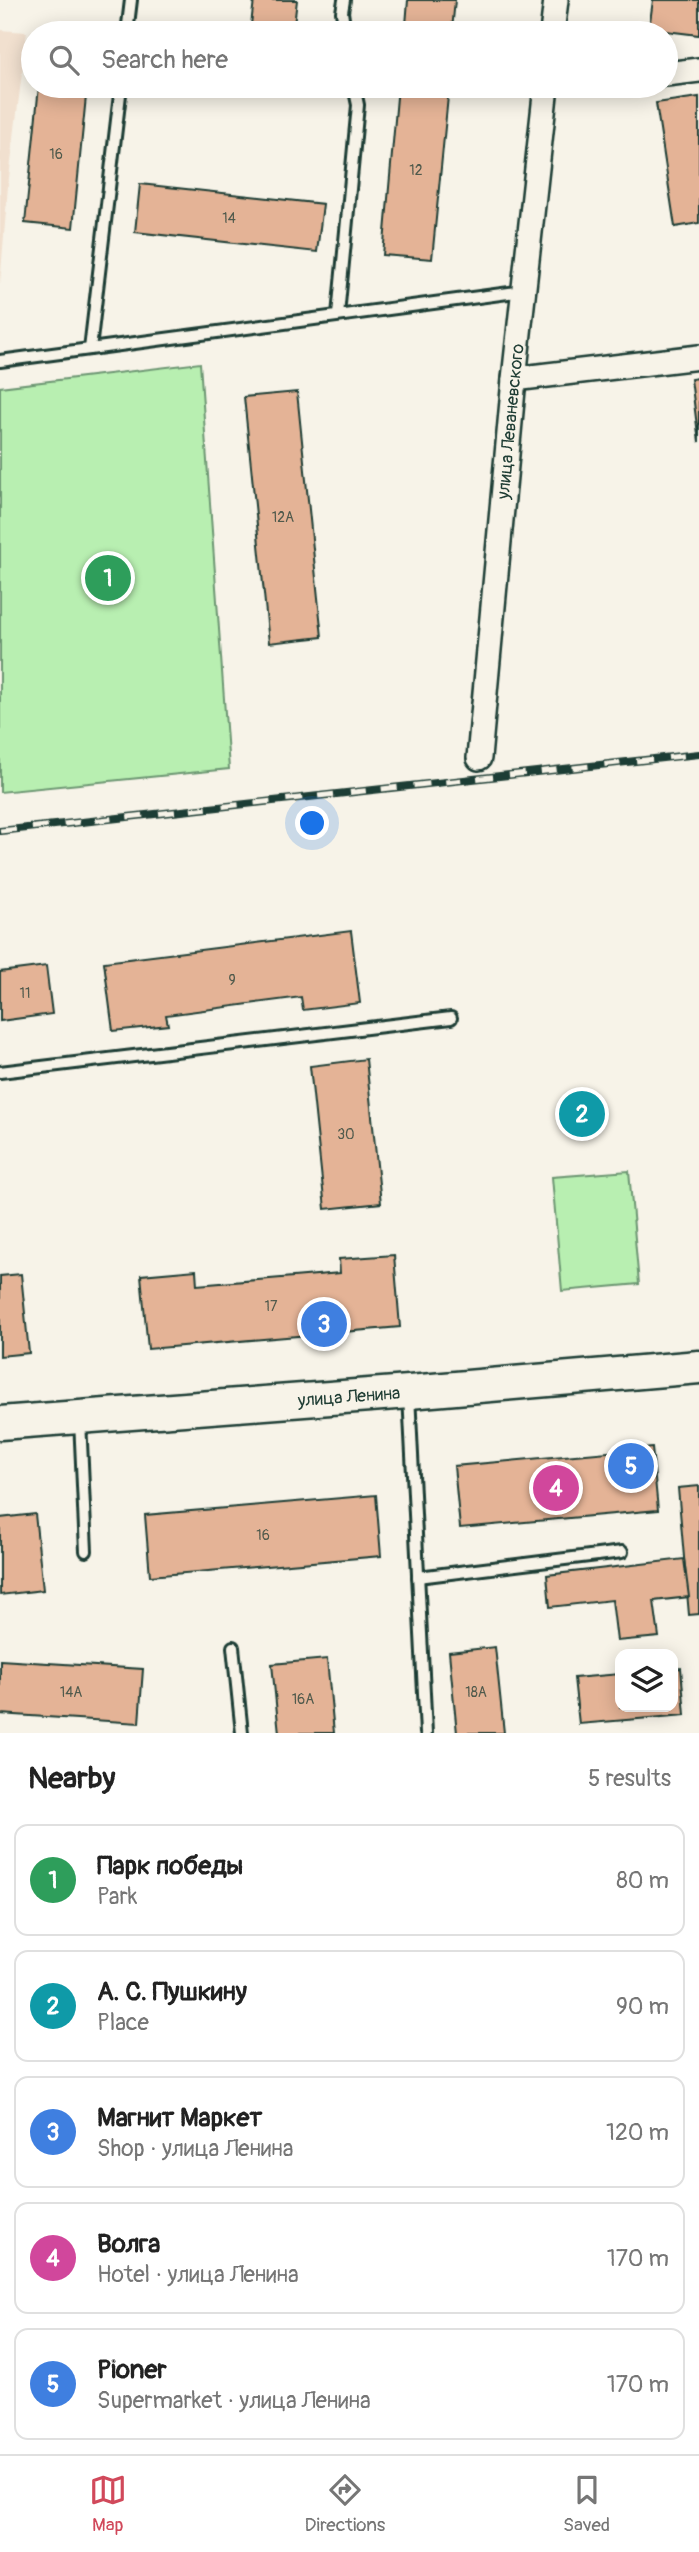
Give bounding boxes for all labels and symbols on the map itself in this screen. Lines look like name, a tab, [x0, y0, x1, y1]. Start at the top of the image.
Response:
house number: 16	[49, 146, 63, 163]
house number: 12	[409, 162, 423, 179]
house number: 14	[222, 210, 236, 227]
street label: улица Леваневского	[491, 342, 529, 501]
house number: 12А	[272, 509, 294, 526]
pin: 1	[85, 552, 131, 604]
your location	[295, 806, 329, 840]
house number: 9	[228, 972, 236, 989]
house number: 11	[20, 985, 30, 1002]
pin: 2	[559, 1088, 605, 1140]
house number: 30	[337, 1126, 355, 1143]
house number: 17	[265, 1298, 278, 1315]
pin: 3	[301, 1298, 347, 1350]
street label: улица Ленина	[296, 1381, 401, 1412]
pin: 5	[608, 1440, 654, 1492]
pin: 4	[533, 1462, 579, 1514]
house number: 16	[256, 1527, 270, 1544]
house number: 14А	[60, 1684, 82, 1701]
house number: 18А	[465, 1684, 487, 1701]
house number: 16А	[292, 1691, 314, 1708]

